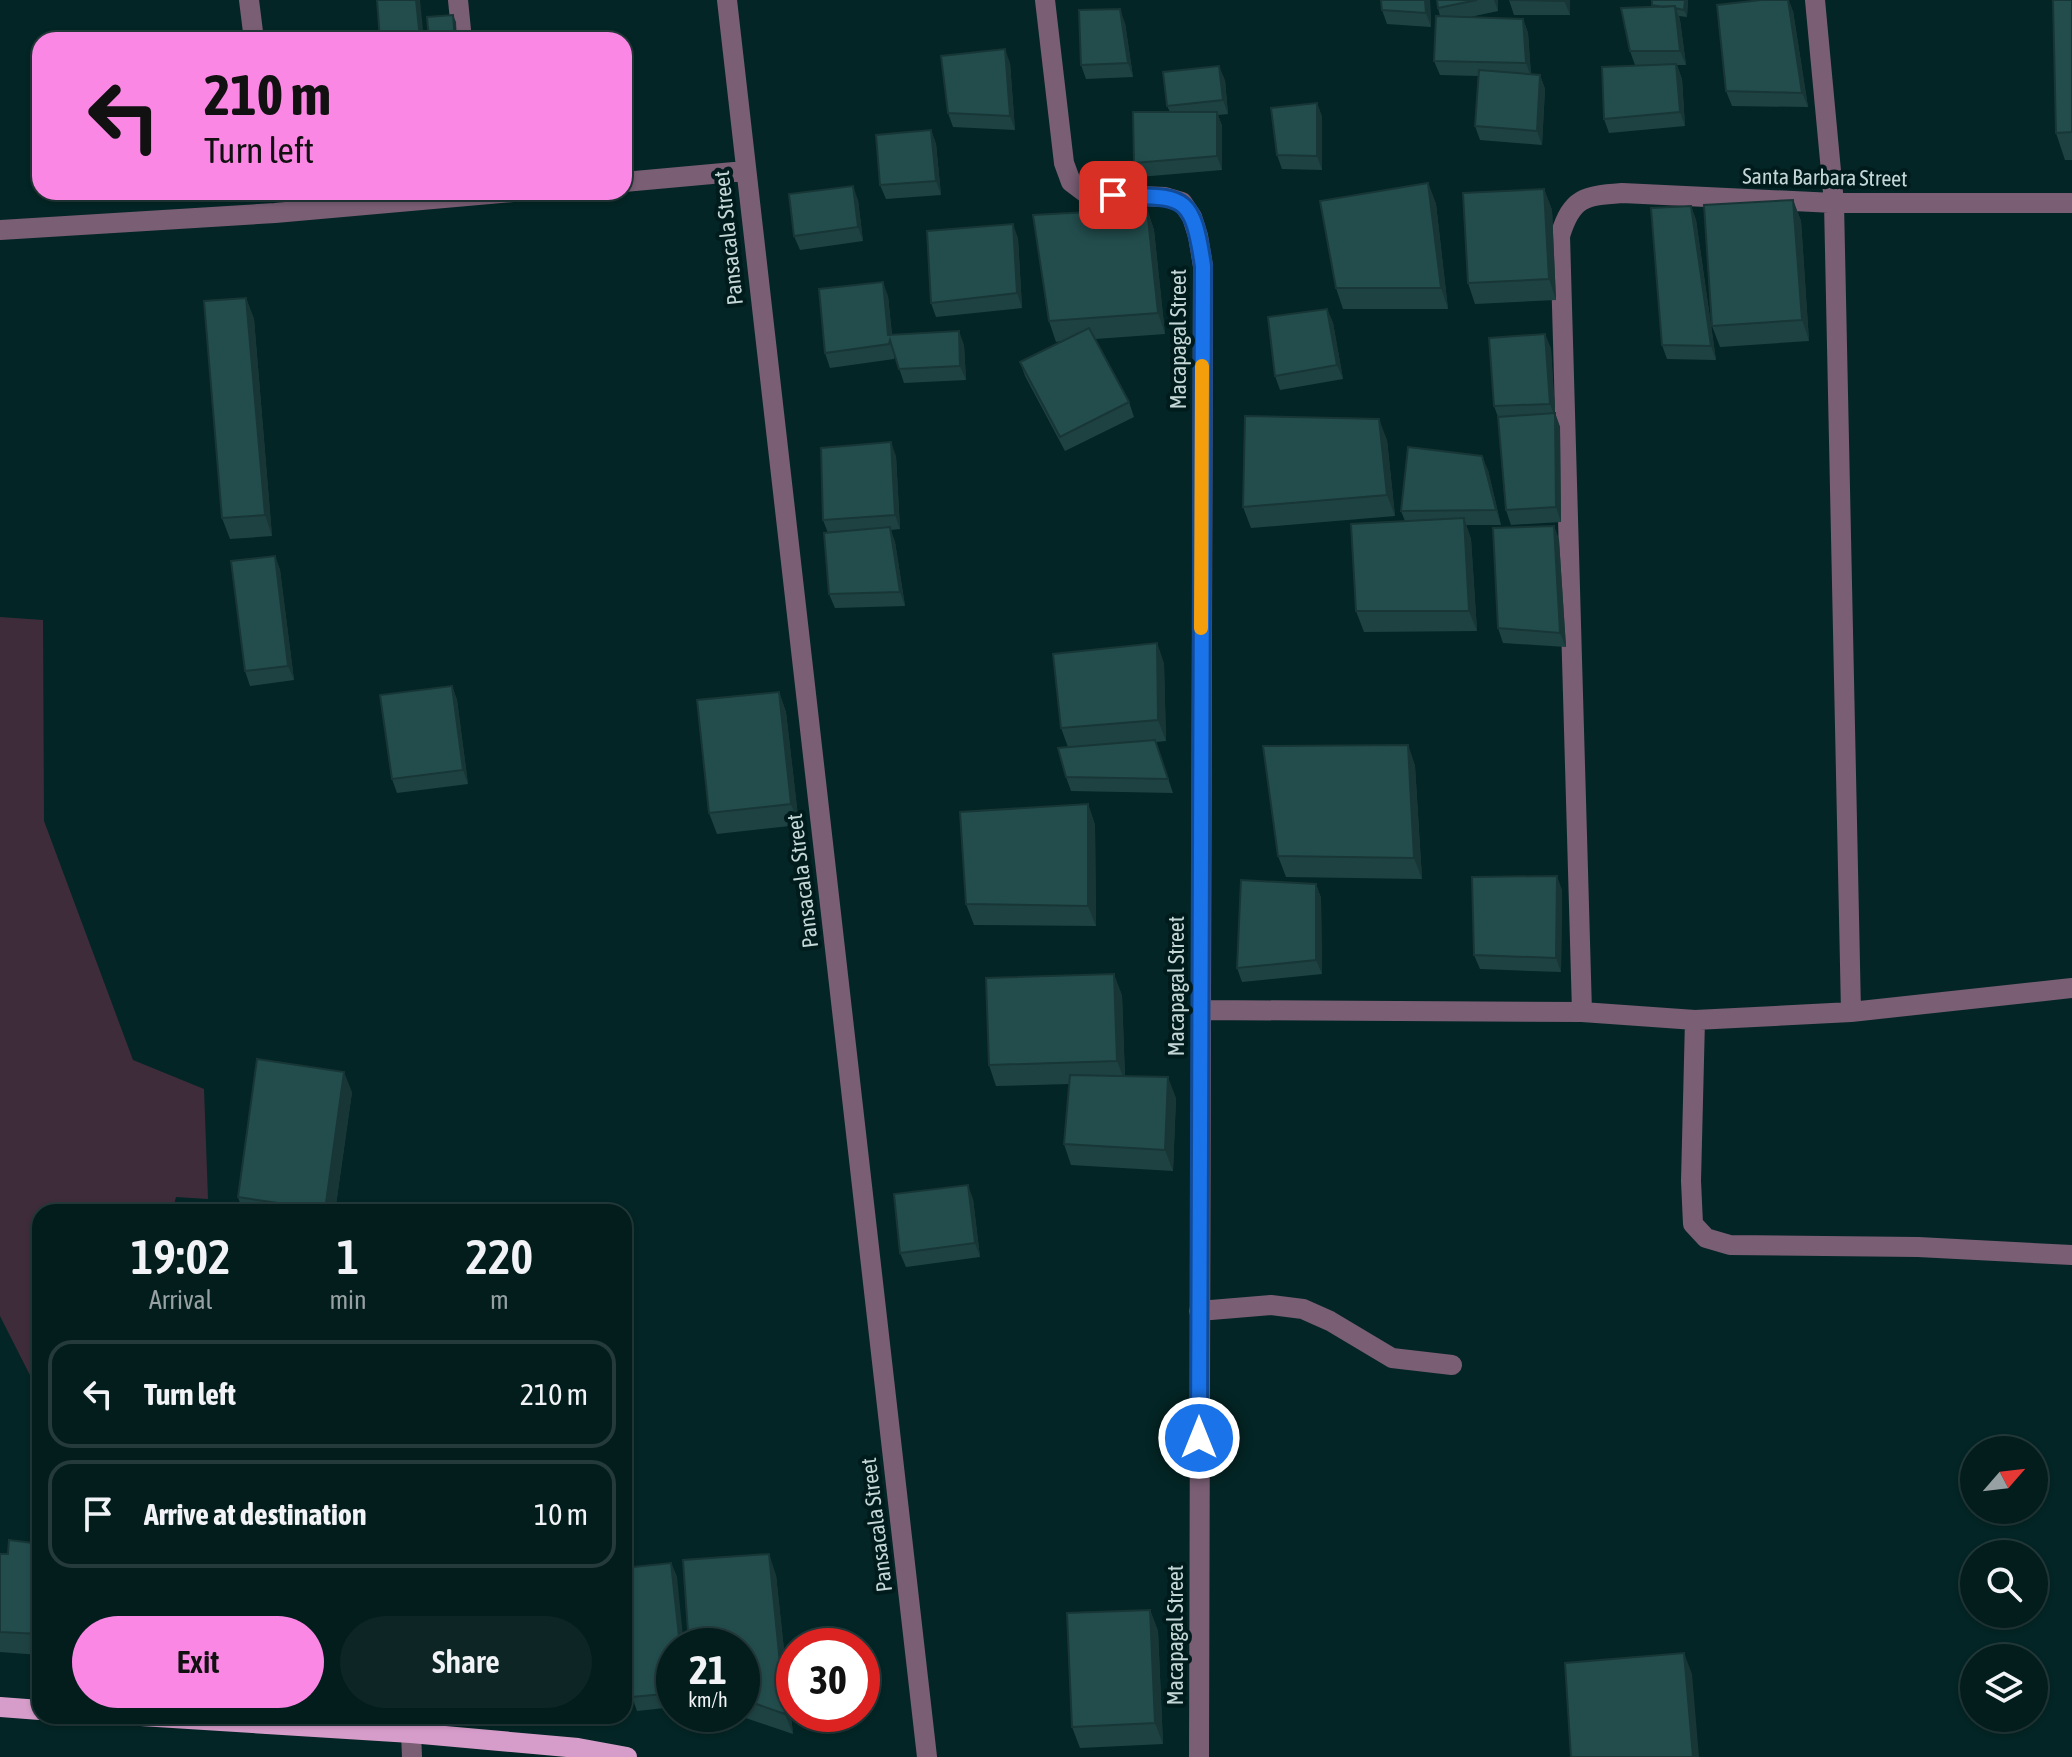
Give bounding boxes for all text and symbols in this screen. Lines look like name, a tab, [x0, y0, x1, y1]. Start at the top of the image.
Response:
text: 210 m	[204, 63, 331, 127]
icon: left	[72, 64, 176, 168]
text: Turn left	[204, 129, 314, 171]
pin	[1079, 161, 1147, 229]
street label: Santa Barbara Street	[1742, 163, 1908, 191]
street label: Pansacala Street	[708, 170, 748, 306]
icon: arrive	[1091, 173, 1135, 217]
street label: Macapagal Street	[1165, 269, 1191, 409]
street label: Pansacala Street	[781, 812, 823, 950]
street label: Macapagal Street	[1163, 916, 1189, 1056]
text: 19:02	[131, 1229, 231, 1284]
text: 1	[337, 1229, 359, 1284]
text: 220	[466, 1229, 533, 1284]
text: Arrival	[149, 1285, 212, 1315]
text: min	[329, 1285, 367, 1315]
text: m	[490, 1285, 509, 1315]
icon: left	[76, 1372, 120, 1416]
text: Turn left	[144, 1377, 236, 1411]
text: 210 m	[520, 1377, 588, 1411]
position arrow	[1157, 1396, 1241, 1480]
north arrow	[1960, 1436, 2048, 1524]
map controls	[1960, 1436, 2048, 1732]
street label: Pansacala Street	[855, 1456, 897, 1594]
icon: arrive	[76, 1492, 120, 1536]
text: Arrive at destination	[144, 1497, 366, 1531]
text: 10 m	[534, 1497, 588, 1531]
button: search	[1960, 1540, 2048, 1628]
street label: Macapagal Street	[1162, 1565, 1188, 1705]
button: Exit	[72, 1616, 324, 1708]
button: Share	[340, 1616, 592, 1708]
speed limit sign: 30	[776, 1628, 880, 1732]
button: layers	[1960, 1644, 2048, 1732]
text: 21	[689, 1647, 727, 1692]
text: km/h	[688, 1688, 728, 1711]

